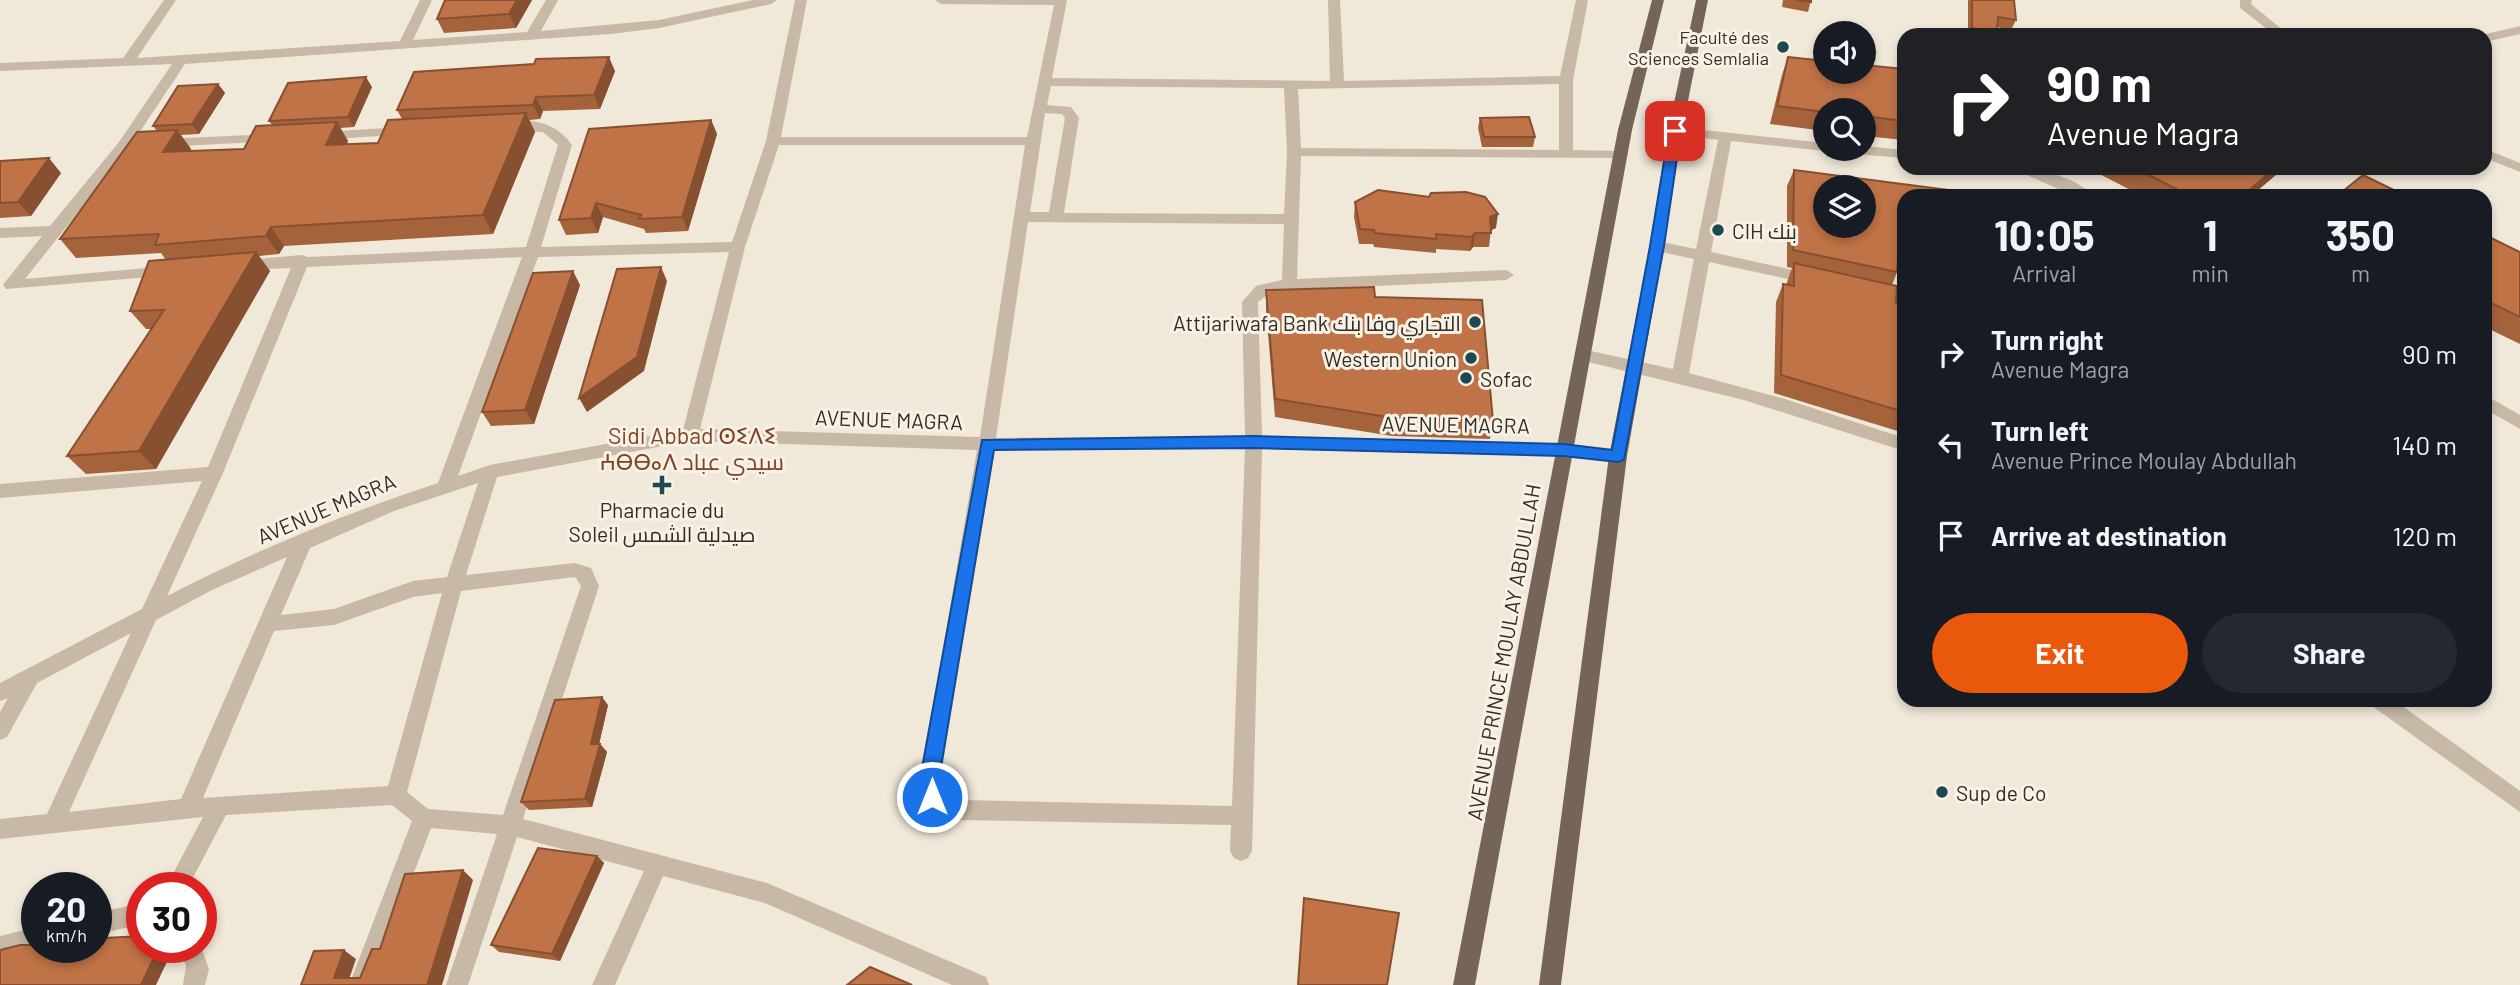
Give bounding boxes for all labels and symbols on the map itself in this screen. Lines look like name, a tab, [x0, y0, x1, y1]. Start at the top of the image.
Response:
place label: Faculté des Sciences Semlalia	[1628, 26, 1769, 69]
marker: Faculté des Sciences Semlalia	[1775, 39, 1791, 55]
pin	[1645, 101, 1705, 161]
place label: CIH بنك	[1732, 218, 1797, 243]
marker: CIH بنك	[1710, 222, 1726, 238]
place label: Attijariwafa Bank التجاري وفا بنك	[1173, 310, 1461, 340]
marker: Attijariwafa Bank التجاري وفا بنك	[1467, 314, 1483, 330]
place label: Western Union	[1324, 346, 1457, 371]
marker: Western Union	[1463, 350, 1479, 366]
place label: Sofac	[1480, 366, 1532, 391]
marker: Sofac	[1458, 370, 1474, 386]
street label: AVENUE MAGRA	[815, 404, 964, 434]
street label: AVENUE MAGRA	[1382, 410, 1530, 438]
district label: Sidi Abbad ⵙⵉⴷⵉ ⵄⴱⴱⴰⴷ سيدي عباد	[600, 421, 784, 480]
street label: AVENUE MAGRA	[253, 467, 399, 548]
marker: Pharmacie du Soleil صيدلية الشمس	[654, 477, 670, 493]
street label: AVENUE PRINCE MOULAY ABDULLAH	[1461, 482, 1545, 822]
place label: Pharmacie du Soleil صيدلية الشمس	[569, 497, 755, 548]
position arrow	[895, 760, 969, 834]
place label: Sup de Co	[1956, 780, 2046, 805]
marker: Sup de Co	[1934, 784, 1950, 800]
speed limit sign: 30	[126, 872, 217, 963]

